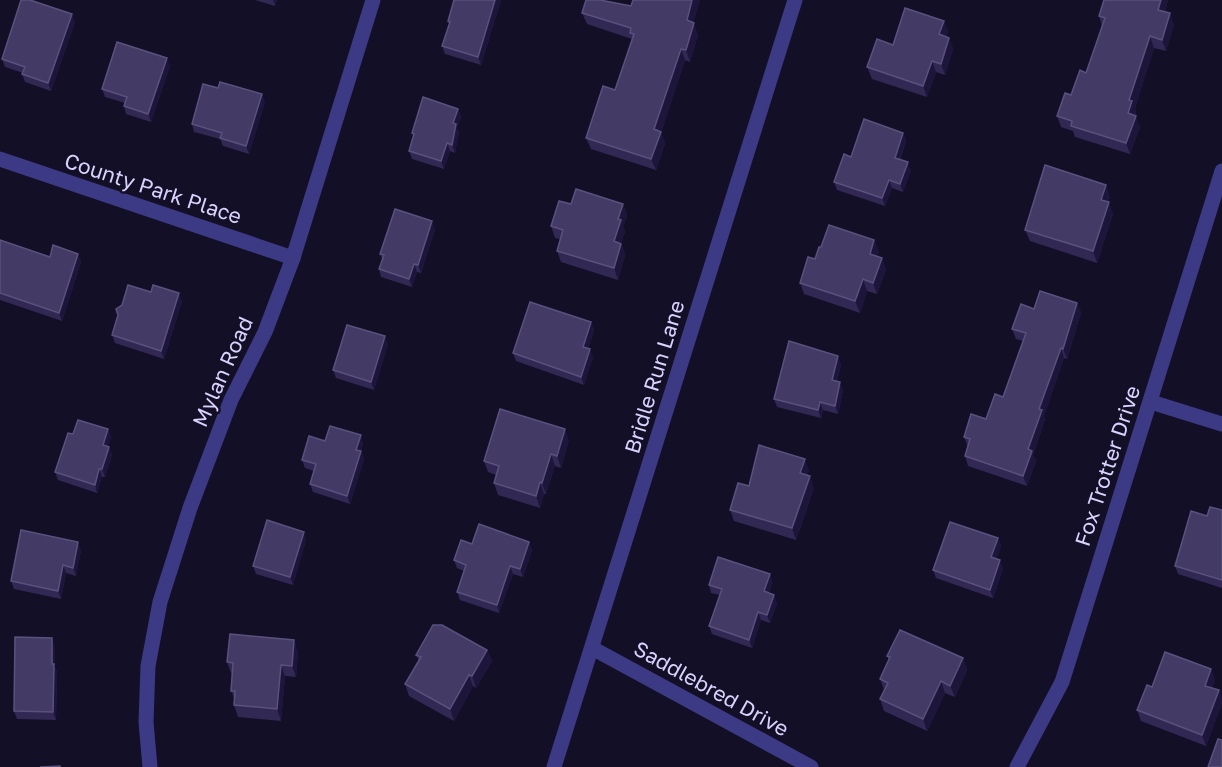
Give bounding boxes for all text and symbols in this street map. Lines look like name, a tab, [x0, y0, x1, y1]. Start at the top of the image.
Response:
street label: County Park Place	[61, 147, 245, 229]
street label: Bridle Run Lane	[618, 297, 690, 456]
street label: Mylan Road	[186, 312, 258, 431]
street label: Fox Trotter Drive	[1069, 382, 1145, 549]
street label: Saddlebred Drive	[629, 635, 793, 741]

